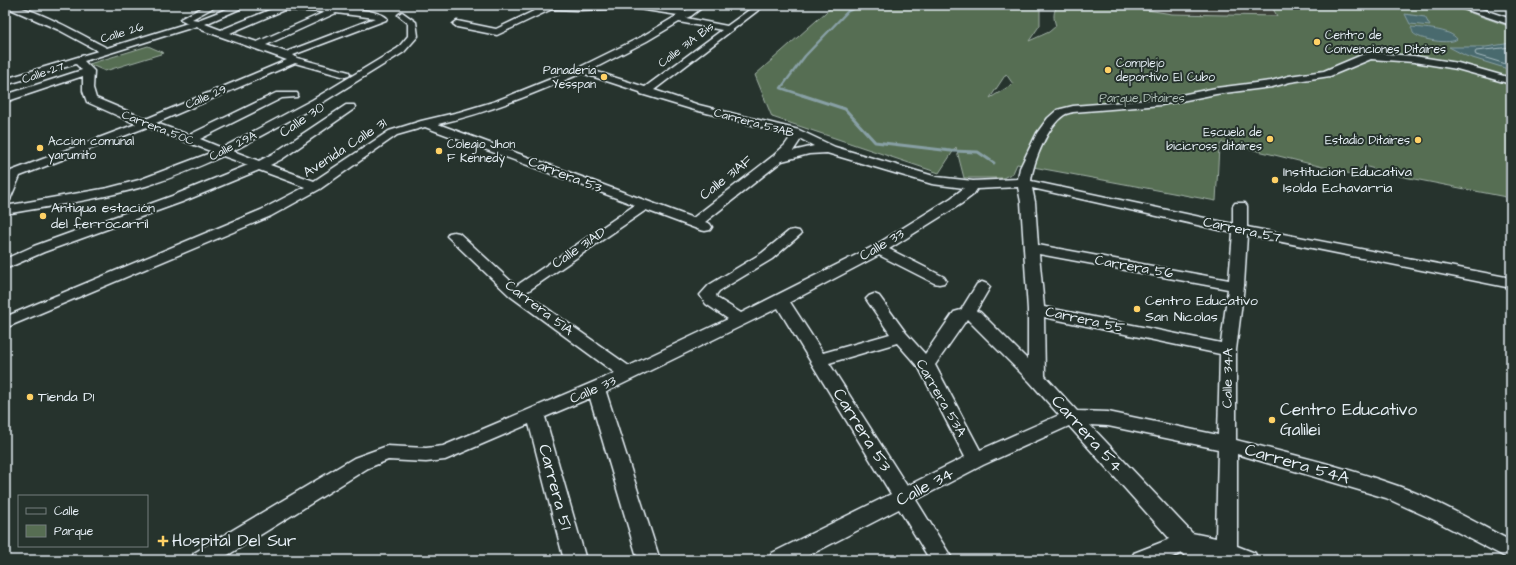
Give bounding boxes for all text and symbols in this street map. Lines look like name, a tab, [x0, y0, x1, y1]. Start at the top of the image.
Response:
street label: Calle 26	[98, 18, 146, 48]
street label: Calle 31A Bis	[654, 18, 718, 72]
place label: Centro de Convenciones Ditaires	[1325, 27, 1446, 58]
marker: Centro de Convenciones Ditaires	[1312, 37, 1322, 47]
place label: Complejo deportivo El Cubo	[1116, 55, 1215, 86]
street label: Calle 27	[19, 58, 67, 88]
place label: Panadería Yesspan	[543, 62, 596, 93]
marker: Complejo deportivo El Cubo	[1103, 65, 1113, 75]
marker: Panadería Yesspan	[599, 72, 609, 82]
street label: Calle 29	[183, 81, 229, 113]
park label: Parque Ditaires	[1099, 90, 1185, 107]
street label: Calle 30	[275, 97, 329, 142]
street label: Carrera 53AB	[712, 104, 797, 142]
street label: Carrera 50C	[119, 106, 197, 150]
street label: Avenida Calle 31	[299, 113, 391, 183]
place label: Escuela de bicicross ditaires	[1166, 124, 1263, 155]
street label: Calle 29A	[206, 127, 260, 165]
place label: Estadio Ditaires	[1325, 132, 1410, 149]
place label: Accion comunal yarumito	[48, 133, 134, 165]
marker: Escuela de bicicross ditaires	[1265, 134, 1275, 144]
marker: Estadio Ditaires	[1413, 135, 1423, 145]
place label: Colegio Jhon F Kennedy	[447, 136, 515, 168]
marker: Accion comunal yarumito	[35, 143, 45, 153]
marker: Colegio Jhon F Kennedy	[434, 146, 444, 156]
street label: Calle 31AF	[695, 151, 757, 205]
street label: Carrera 53	[525, 152, 605, 198]
place label: Institucion Educativa Isolda Echavarria	[1283, 162, 1412, 198]
marker: Institucion Educativa Isolda Echavarria	[1270, 175, 1280, 185]
place label: Antigua estación del ferrocarril	[51, 198, 155, 234]
marker: Antigua estación del ferrocarril	[38, 211, 48, 221]
street label: Carrera 57	[1201, 212, 1283, 248]
street label: Calle 31AD	[548, 222, 610, 274]
street label: Calle 33	[856, 224, 908, 266]
street label: Carrera 56	[1093, 250, 1175, 284]
street label: Carrera 51A	[501, 276, 577, 340]
place label: Centro Educativo San Nicolas	[1145, 291, 1258, 327]
street label: Carrera 55	[1044, 302, 1126, 338]
marker: Centro Educativo San Nicolas	[1132, 304, 1142, 314]
street label: Calle 34A	[1217, 348, 1239, 408]
street label: Carrera 53A	[911, 356, 971, 440]
street label: Calle 33	[567, 371, 619, 409]
street label: Carrera 53	[827, 384, 897, 477]
place label: Tienda D1	[38, 387, 94, 407]
street label: Carrera 54	[1046, 390, 1129, 478]
marker: Tienda D1	[25, 392, 35, 402]
place label: Centro Educativo Galilei	[1280, 398, 1417, 442]
marker: Centro Educativo Galilei	[1267, 415, 1277, 425]
street label: Carrera 54A	[1242, 438, 1352, 490]
street label: Carrera 51	[532, 442, 578, 532]
street label: Calle 34	[892, 462, 958, 512]
legend	[18, 495, 148, 547]
text: Calle	[54, 503, 79, 520]
text: Parque	[54, 523, 94, 540]
place label: Hospital Del Sur	[172, 529, 297, 553]
marker: Hospital Del Sur	[157, 535, 169, 547]

